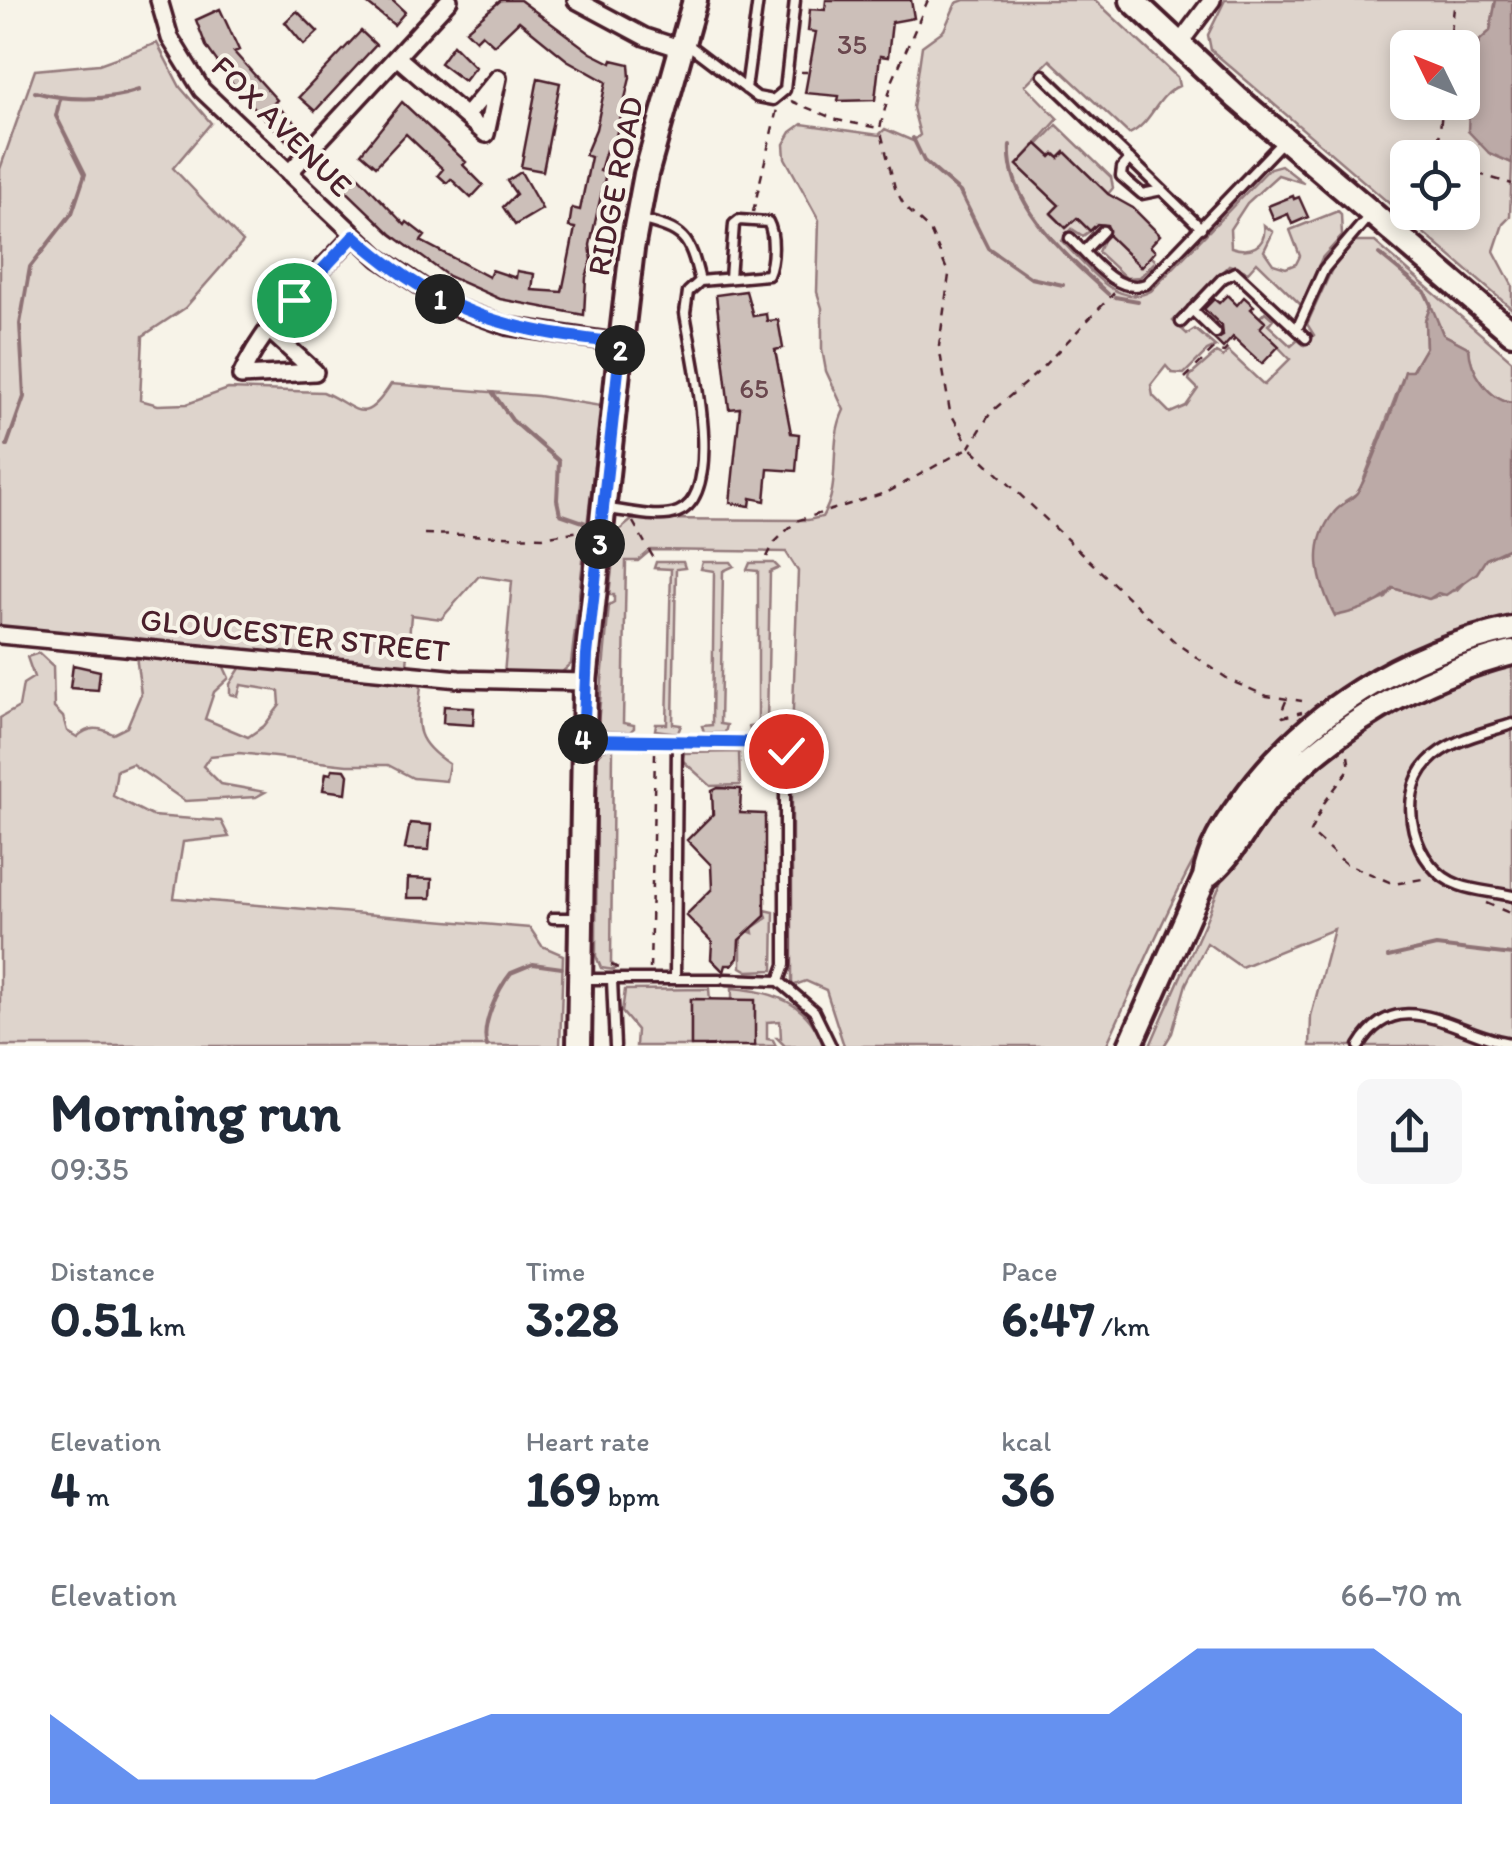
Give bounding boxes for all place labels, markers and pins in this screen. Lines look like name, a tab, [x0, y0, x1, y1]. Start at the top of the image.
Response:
pin	[252, 258, 337, 343]
pin: 1	[415, 274, 465, 324]
pin: 2	[595, 325, 645, 375]
pin: 3	[575, 519, 625, 569]
pin	[744, 709, 829, 794]
pin: 4	[558, 714, 608, 764]

